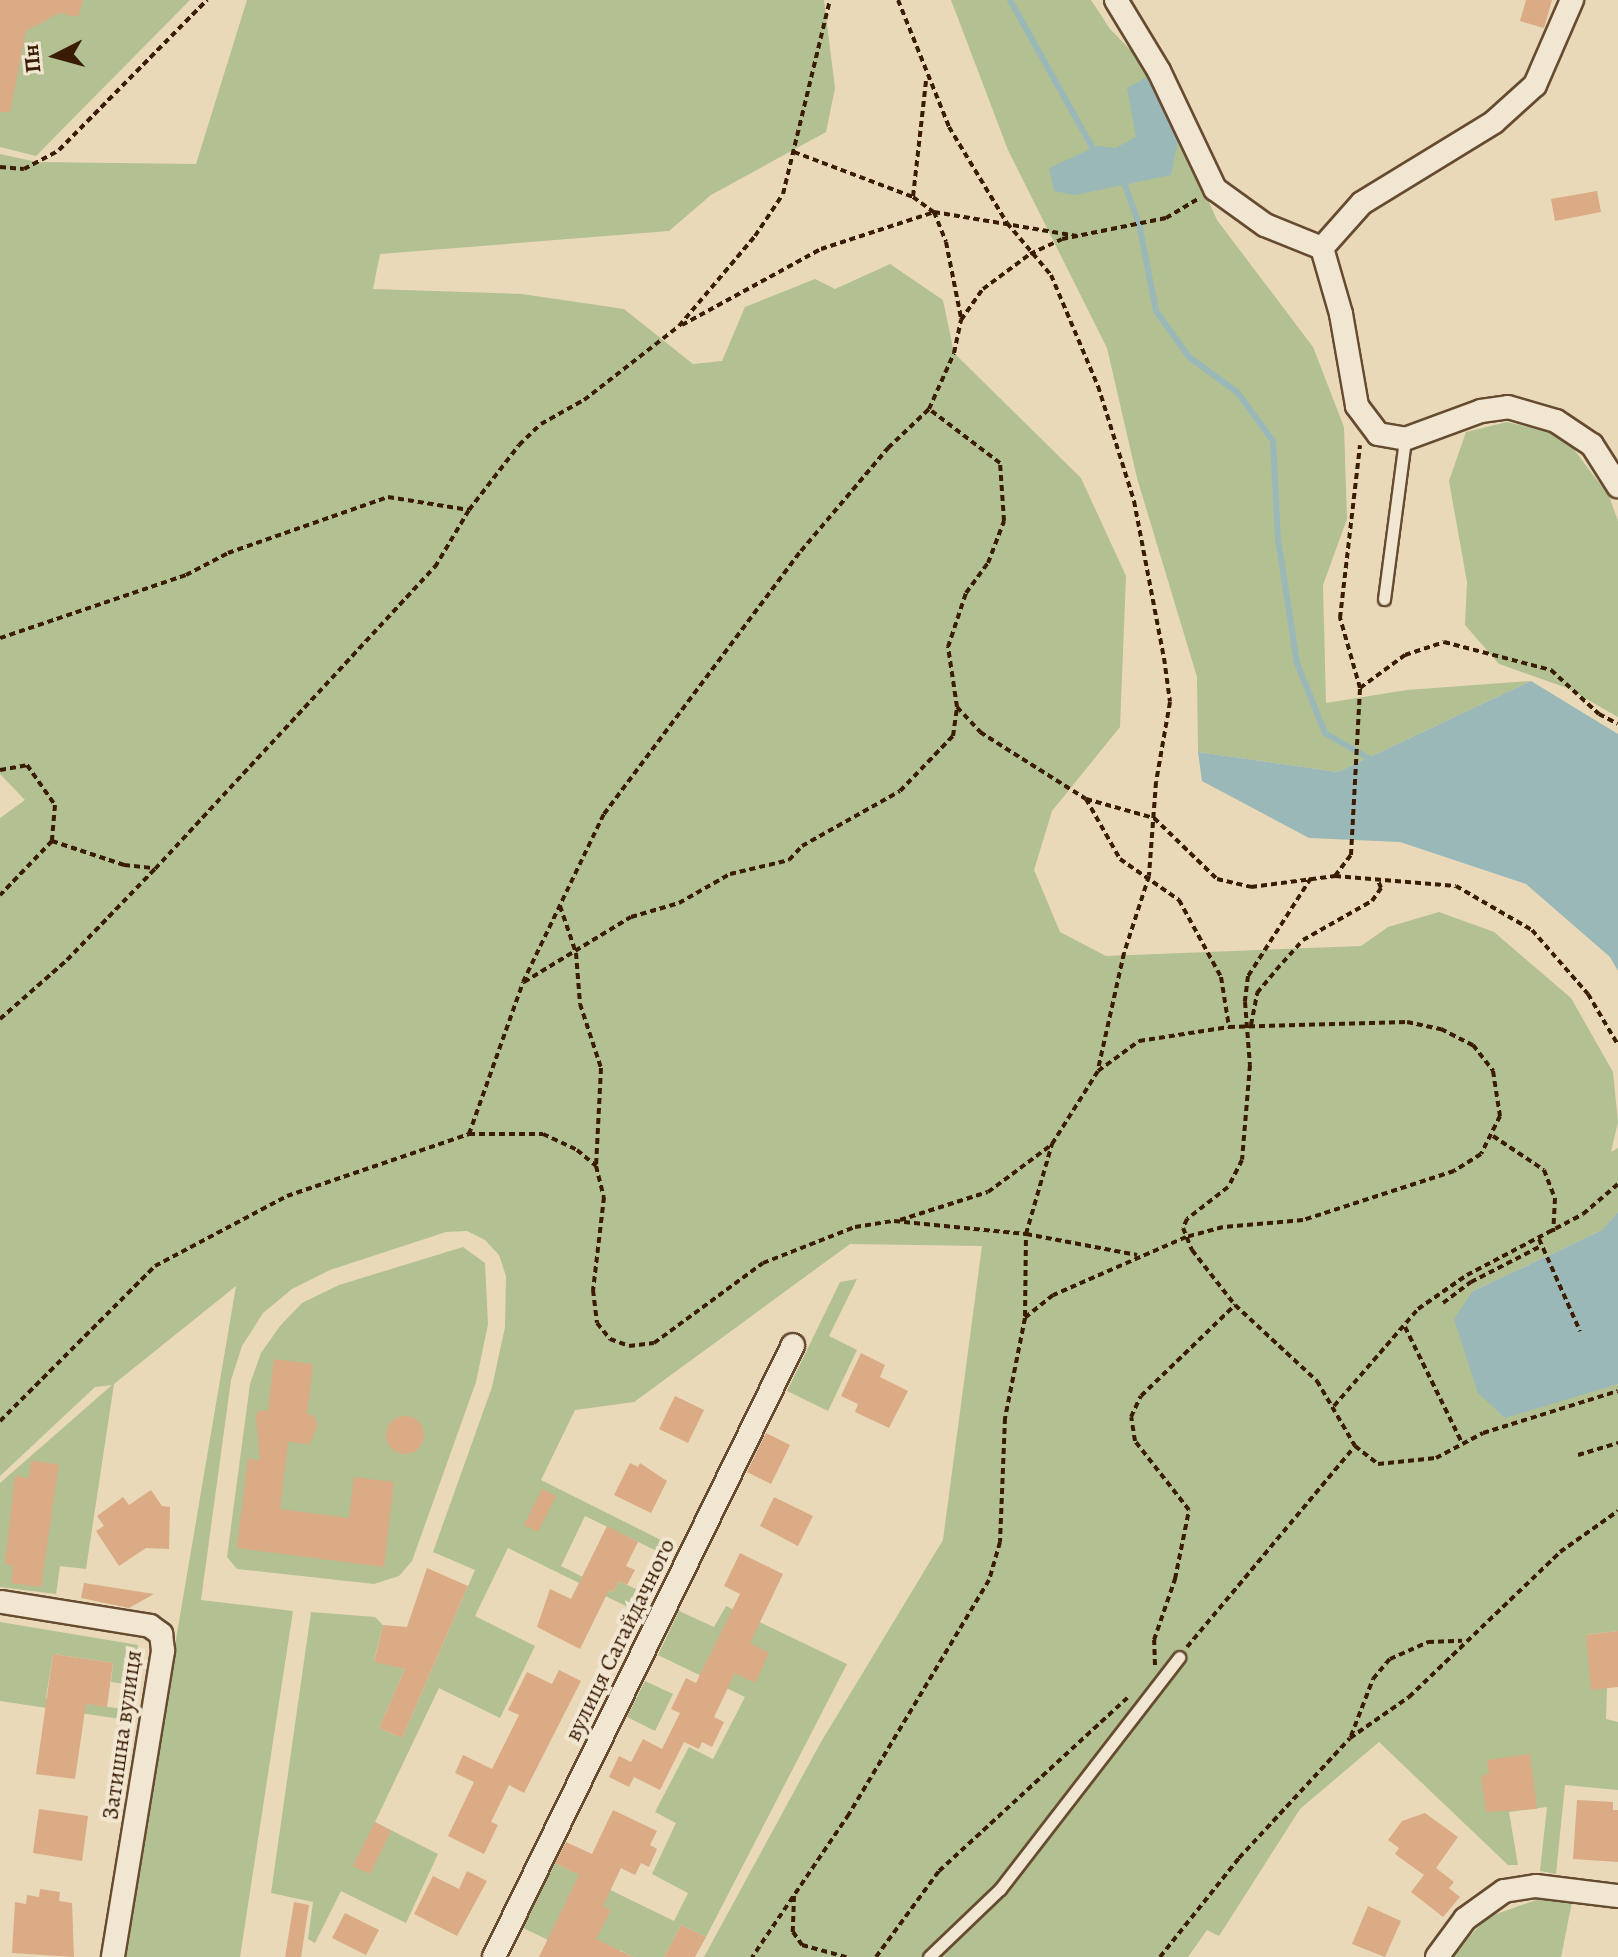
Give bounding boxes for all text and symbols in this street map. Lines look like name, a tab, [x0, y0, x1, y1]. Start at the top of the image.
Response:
north arrow	[16, 16, 96, 96]
text: Пн	[16, 43, 49, 74]
street label: вулиця Сагайдачного	[558, 1534, 682, 1746]
street label: Затишна вулиця	[96, 1648, 148, 1822]

